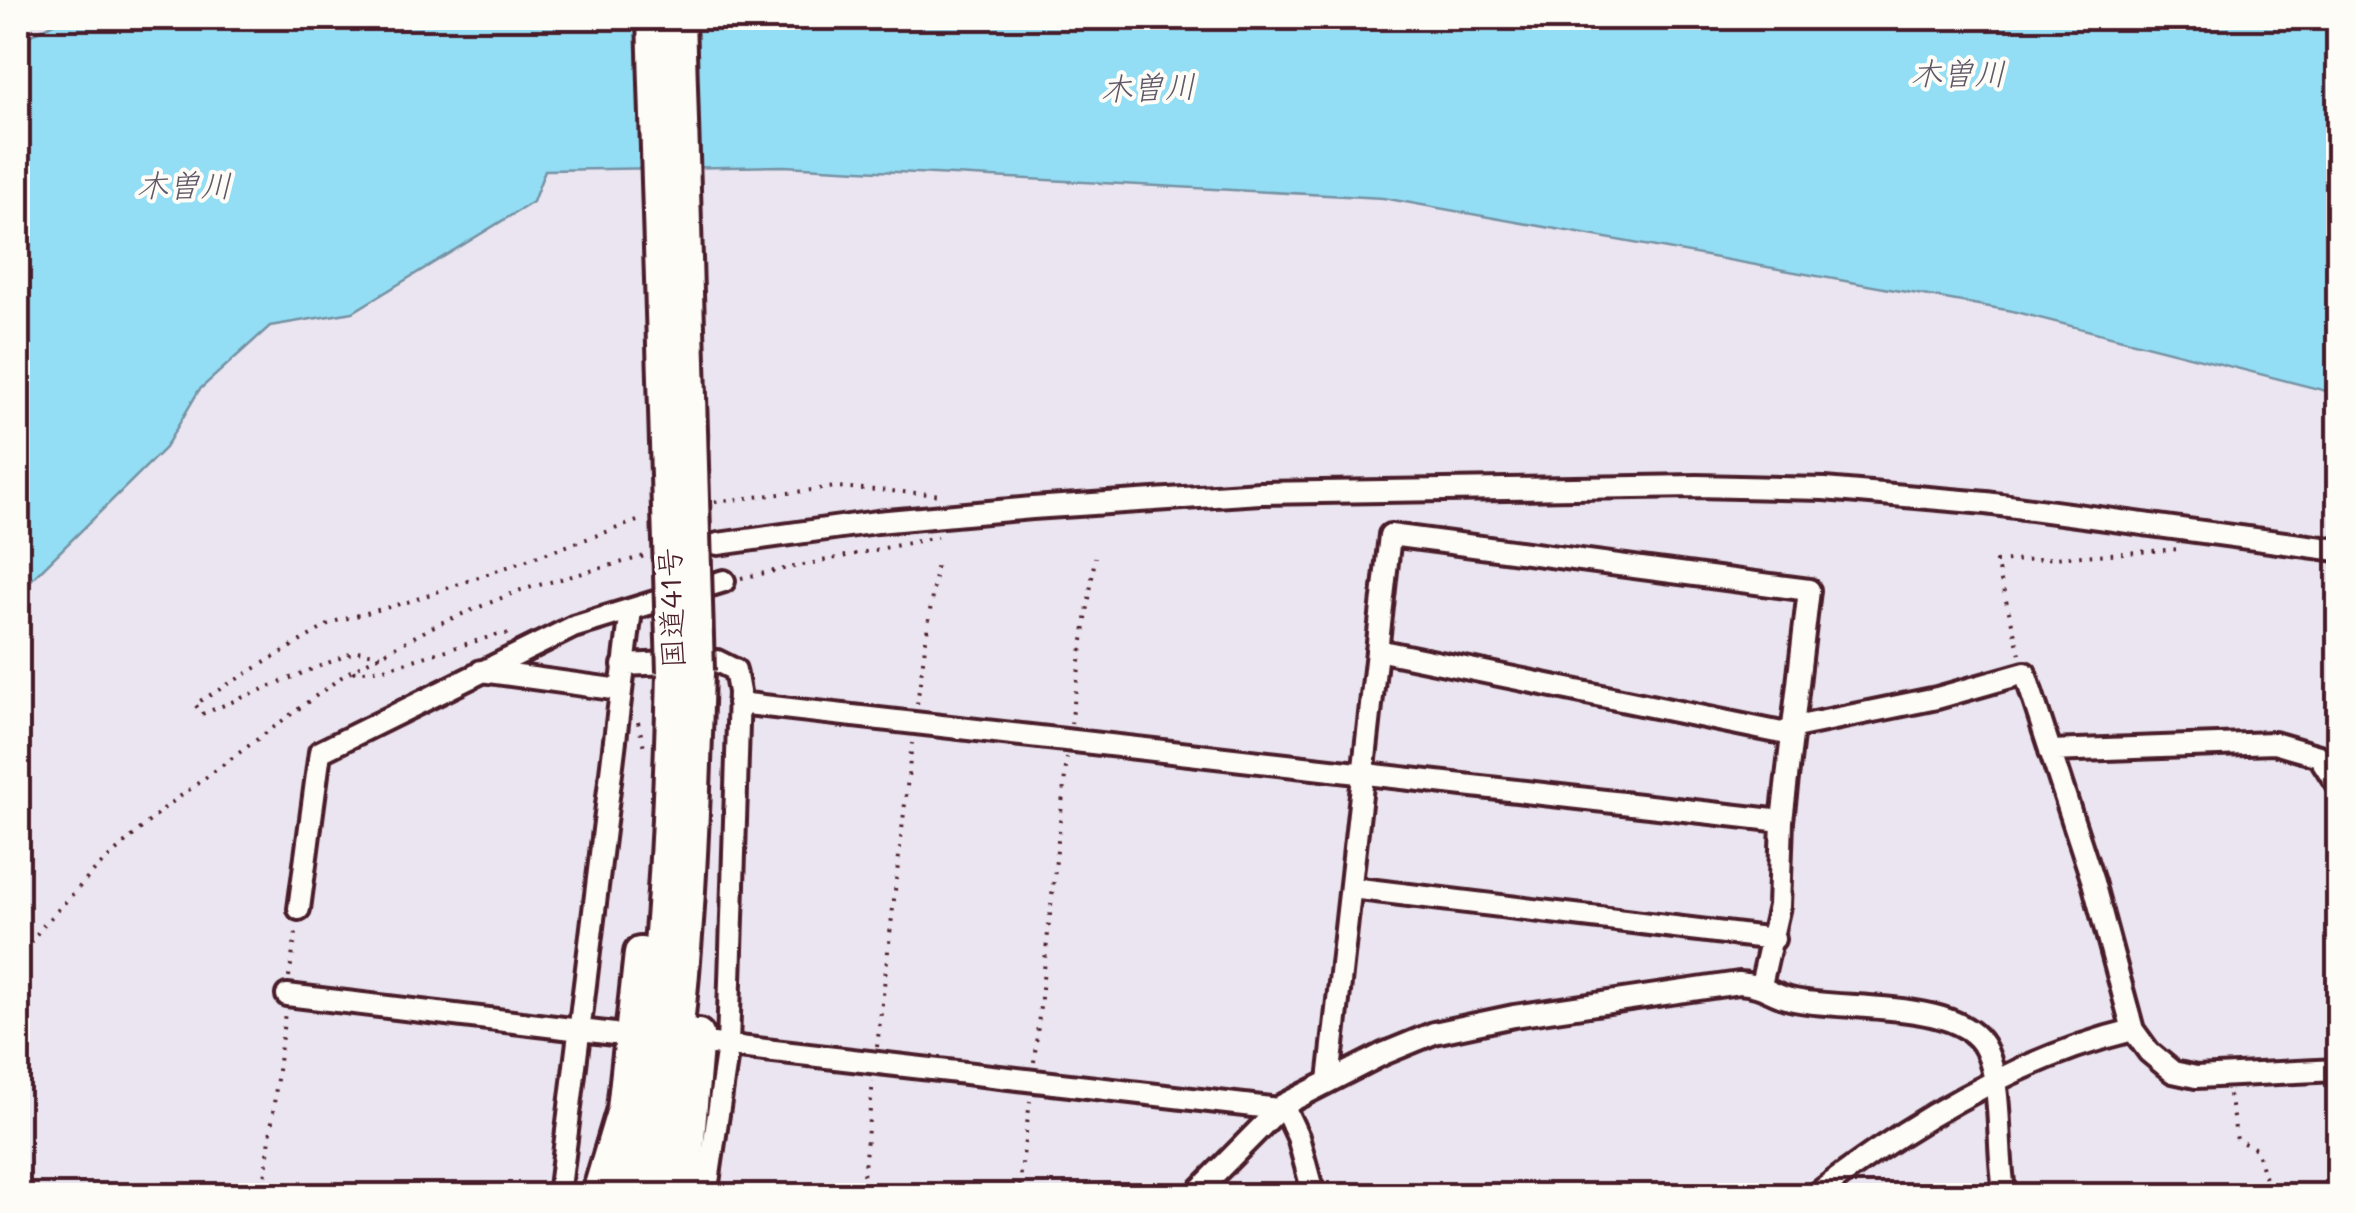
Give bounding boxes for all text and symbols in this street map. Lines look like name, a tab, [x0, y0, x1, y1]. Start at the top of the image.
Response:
water label: 木曽川	[1910, 51, 2006, 93]
water label: 木曽川	[1099, 63, 1197, 109]
water label: 木曽川	[136, 163, 232, 205]
street label: 国道41号	[648, 547, 692, 669]

